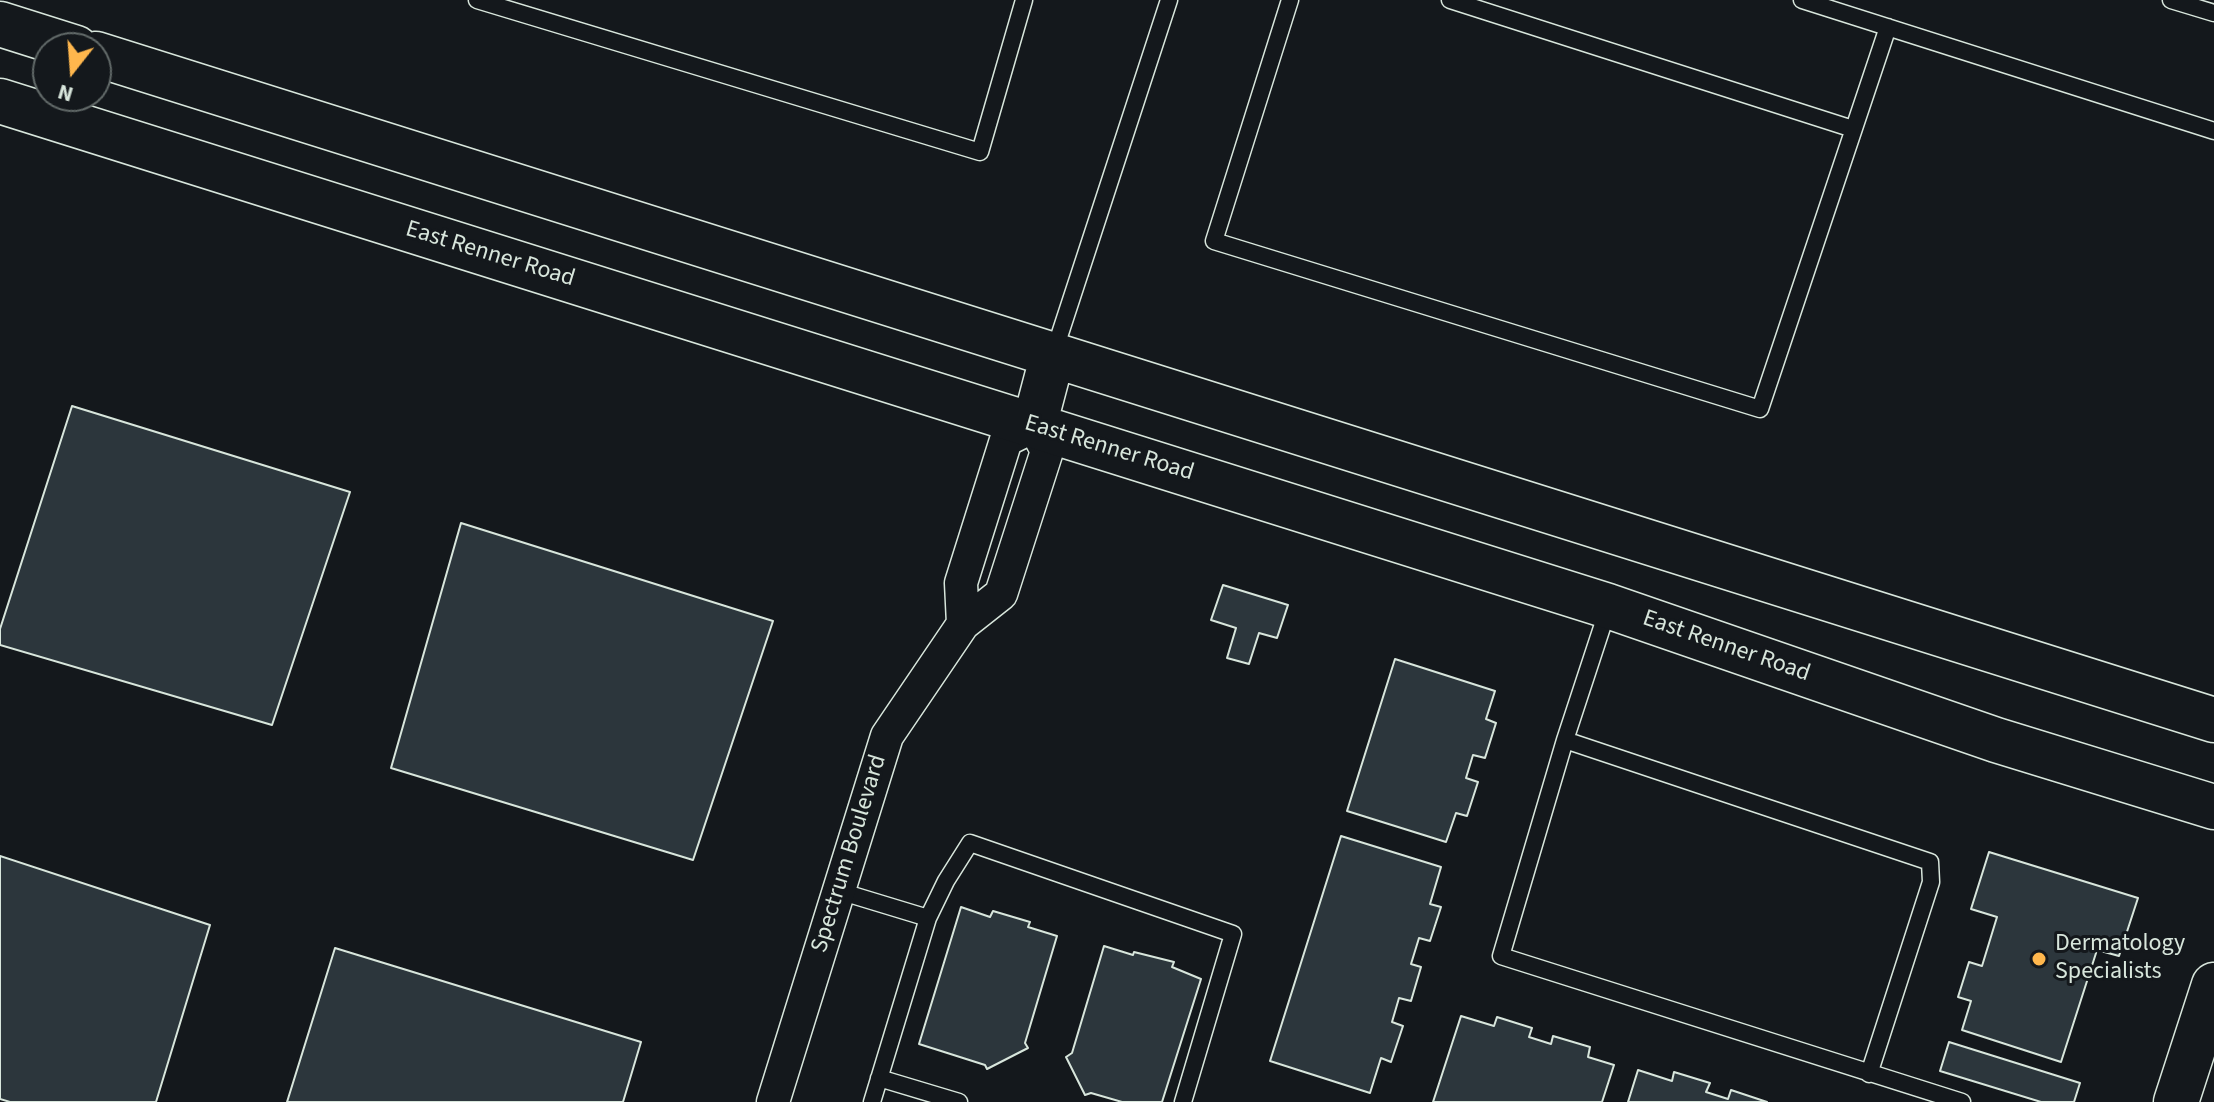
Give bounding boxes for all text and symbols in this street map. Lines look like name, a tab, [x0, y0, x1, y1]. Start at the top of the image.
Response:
north arrow	[32, 32, 112, 112]
text: N	[54, 76, 77, 110]
street label: East Renner Road	[402, 216, 578, 294]
street label: East Renner Road	[1021, 410, 1197, 488]
street label: East Renner Road	[1638, 605, 1814, 689]
street label: Spectrum Boulevard	[806, 752, 894, 956]
place label: Dermatology Specialists	[2055, 931, 2185, 987]
marker: Dermatology Specialists	[2030, 950, 2048, 968]

